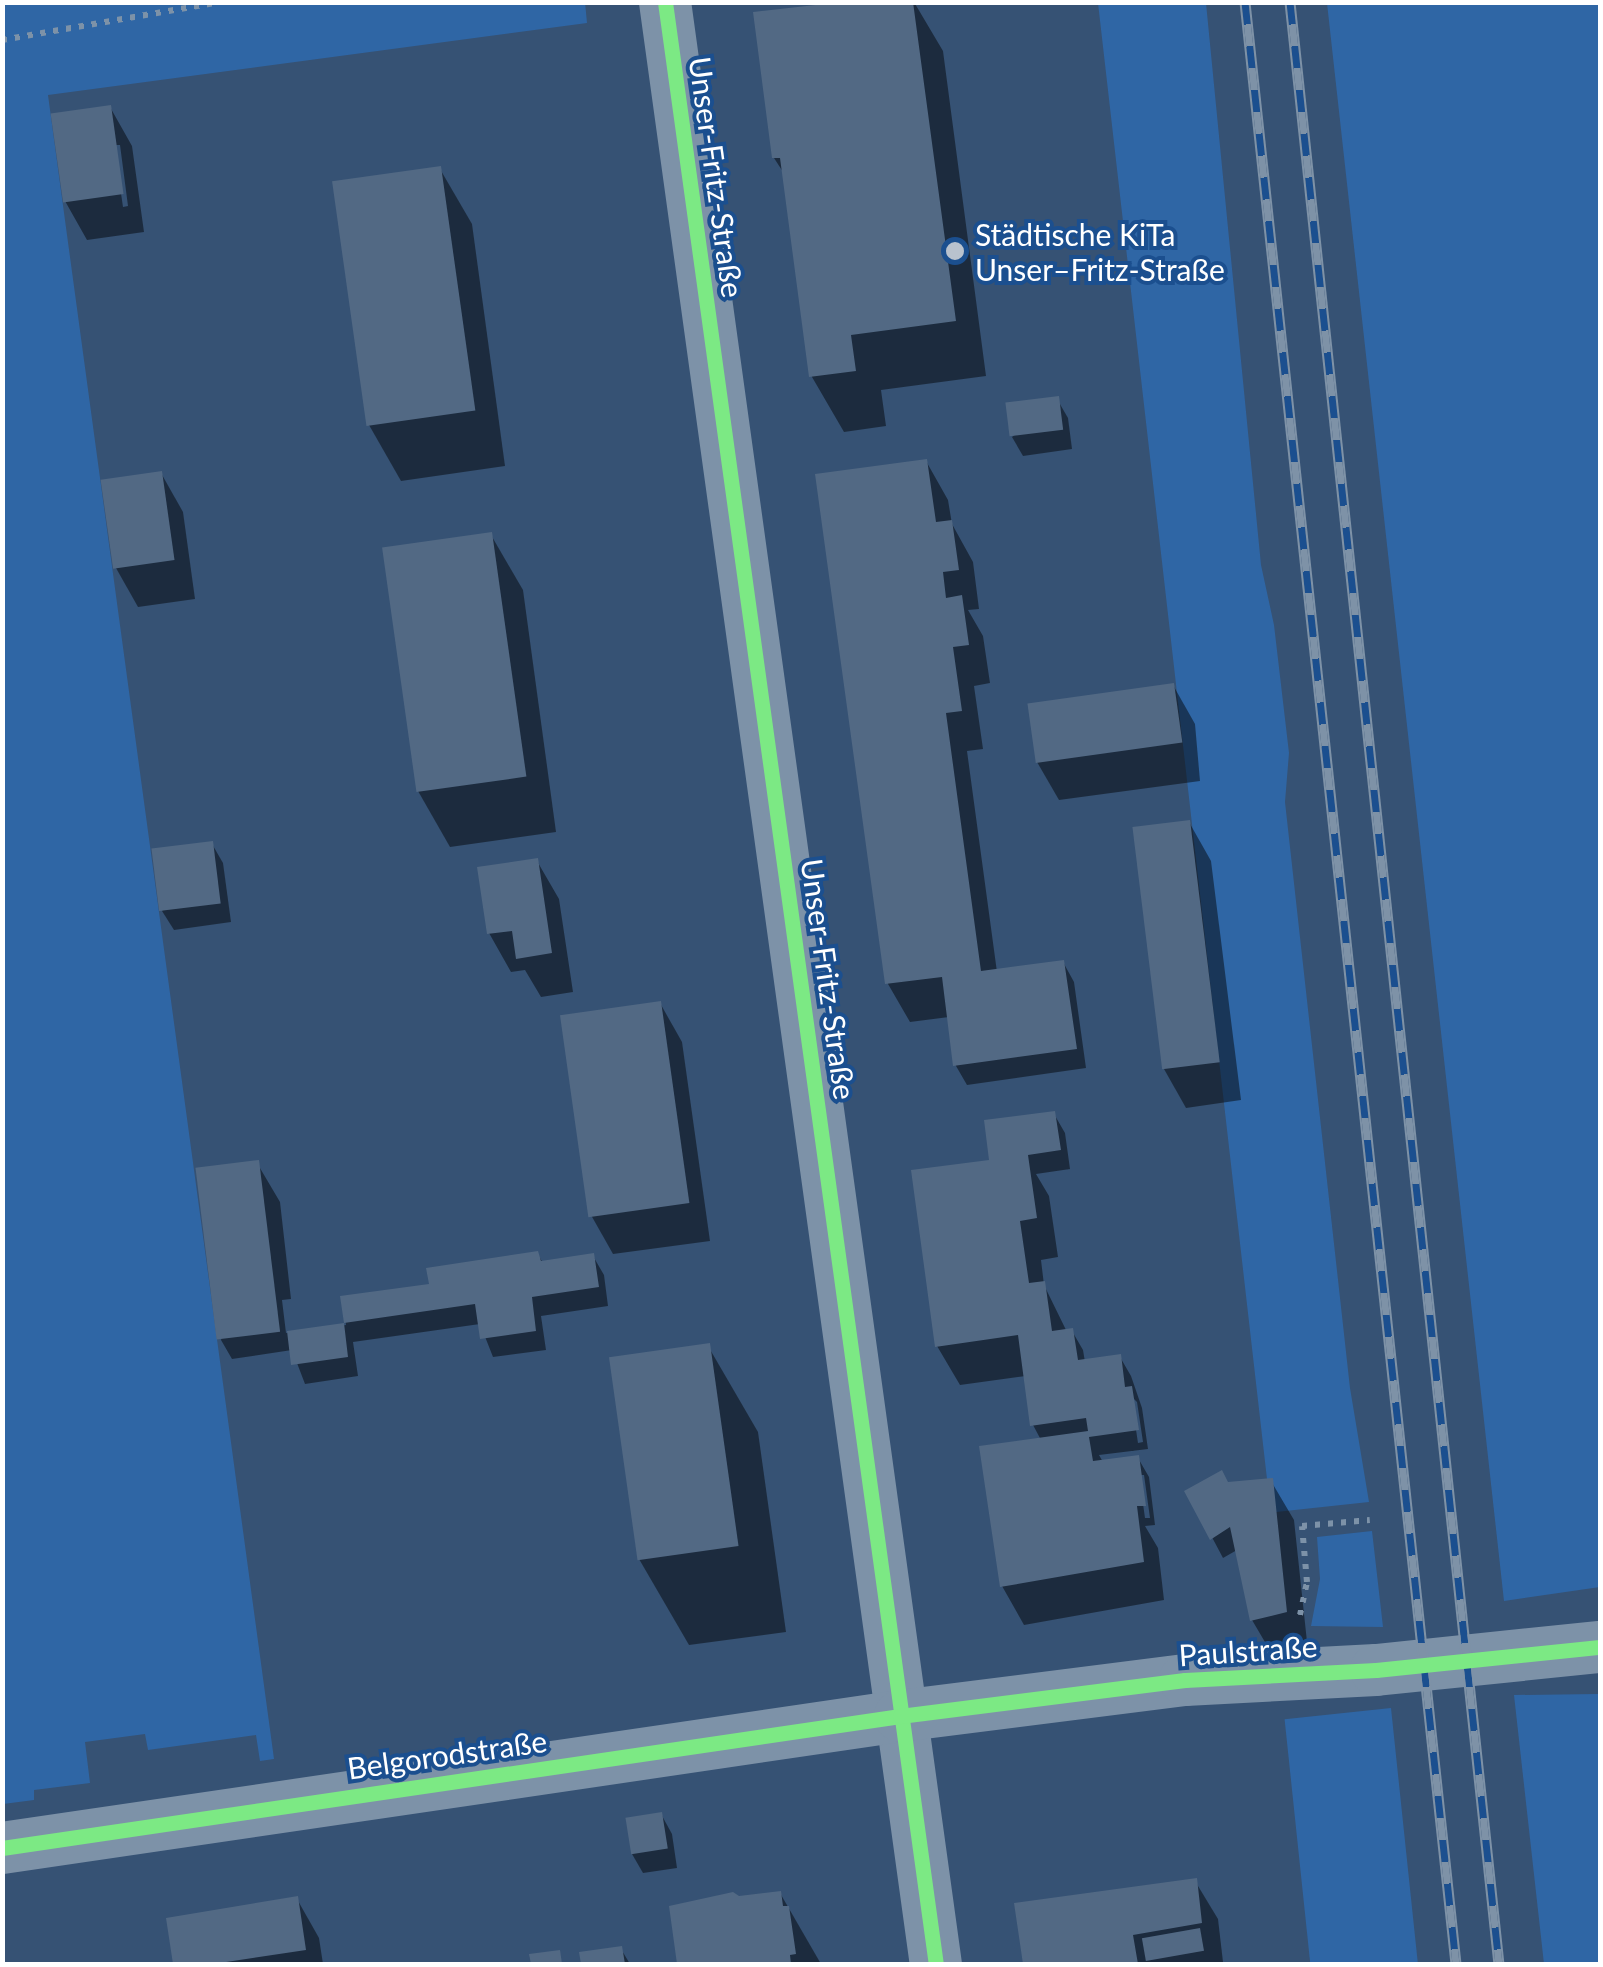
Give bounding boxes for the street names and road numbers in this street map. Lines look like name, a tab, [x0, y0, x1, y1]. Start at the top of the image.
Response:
street label: Unser-Fritz-Straße	[682, 54, 752, 300]
street label: Unser-Fritz-Straße	[794, 856, 864, 1102]
street label: Paulstraße	[1178, 1627, 1318, 1673]
street label: Belgorodstraße	[345, 1722, 549, 1786]

